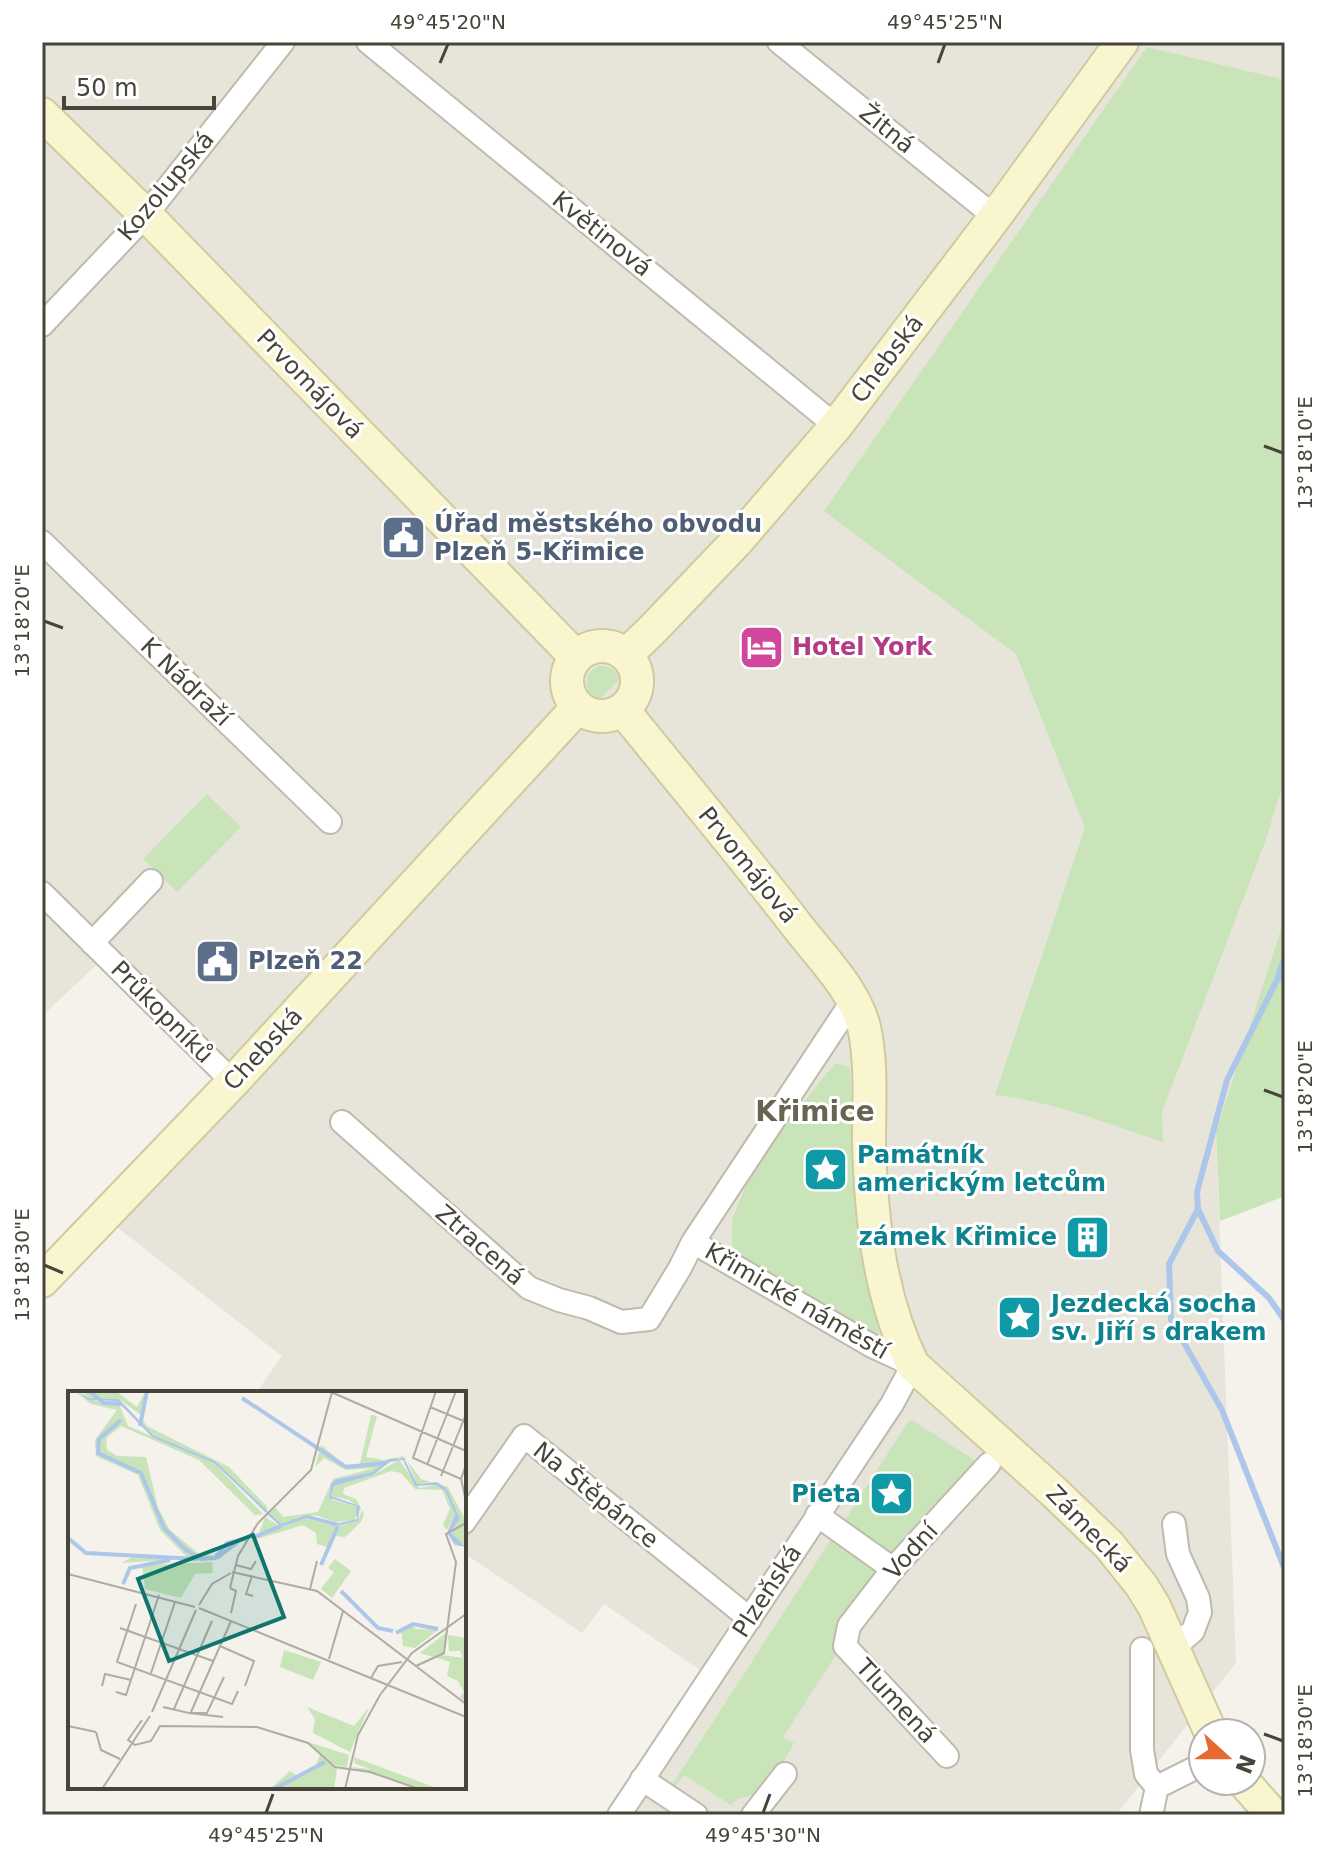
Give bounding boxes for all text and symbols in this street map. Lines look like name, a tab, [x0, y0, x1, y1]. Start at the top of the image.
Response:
text: 49°45'20"N	[390, 10, 506, 34]
text: 49°45'25"N	[887, 10, 1003, 34]
scale bar	[64, 60, 214, 110]
text: 50 m	[76, 74, 138, 102]
street label: Žitná	[854, 98, 921, 160]
street label: Kozolupská	[112, 126, 220, 246]
street label: Květinová	[547, 185, 657, 283]
street label: Chebská	[845, 310, 929, 408]
street label: Prvomájová	[251, 324, 369, 444]
text: 13°18'10"E	[1293, 396, 1317, 510]
place label: Úřad městského obvodu Plzeň 5-Křimice	[434, 508, 762, 566]
public building icon: Úřad městského obvodu Plzeň 5-Křimice	[379, 514, 427, 562]
text: 13°18'20"E	[10, 564, 34, 678]
hotel icon: Hotel York	[737, 623, 785, 671]
street label: K Nádraží	[135, 632, 238, 733]
place label: Hotel York	[792, 633, 933, 661]
street label: Prvomájová	[693, 801, 803, 929]
public building icon: Plzeň 22	[193, 937, 241, 985]
place label: Plzeň 22	[248, 947, 363, 975]
street label: Průkopníků	[105, 955, 219, 1069]
street label: Chebská	[218, 1002, 308, 1096]
text: 13°18'20"E	[1293, 1040, 1317, 1154]
district label: Křimice	[755, 1095, 875, 1128]
place label: Památník americkým letcům	[857, 1141, 1106, 1197]
place icon: Památník americkým letcům	[802, 1145, 850, 1193]
street label: Ztracená	[430, 1199, 530, 1291]
text: 13°18'30"E	[10, 1208, 34, 1322]
building icon: zámek Křimice	[1064, 1213, 1112, 1261]
place label: zámek Křimice	[859, 1223, 1057, 1251]
street label: Křimické náměstí	[700, 1237, 895, 1366]
place label: Jezdecká socha sv. Jiří s drakem	[1049, 1290, 1266, 1346]
place icon: Jezdecká socha sv. Jiří s drakem	[996, 1294, 1044, 1342]
inset map	[68, 1391, 466, 1789]
street label: Na Štěpánce	[528, 1434, 665, 1554]
place icon: Pieta	[868, 1470, 916, 1518]
street label: Zámecká	[1040, 1479, 1138, 1579]
place label: Pieta	[791, 1480, 861, 1508]
street label: Vodní	[878, 1516, 944, 1585]
street label: Plzeňská	[727, 1540, 807, 1642]
street label: Tlumená	[849, 1652, 942, 1749]
text: 13°18'30"E	[1293, 1684, 1317, 1798]
north arrow	[1187, 1717, 1267, 1797]
text: N	[1230, 1751, 1260, 1777]
text: 49°45'25"N	[208, 1823, 324, 1847]
text: 49°45'30"N	[705, 1823, 821, 1847]

